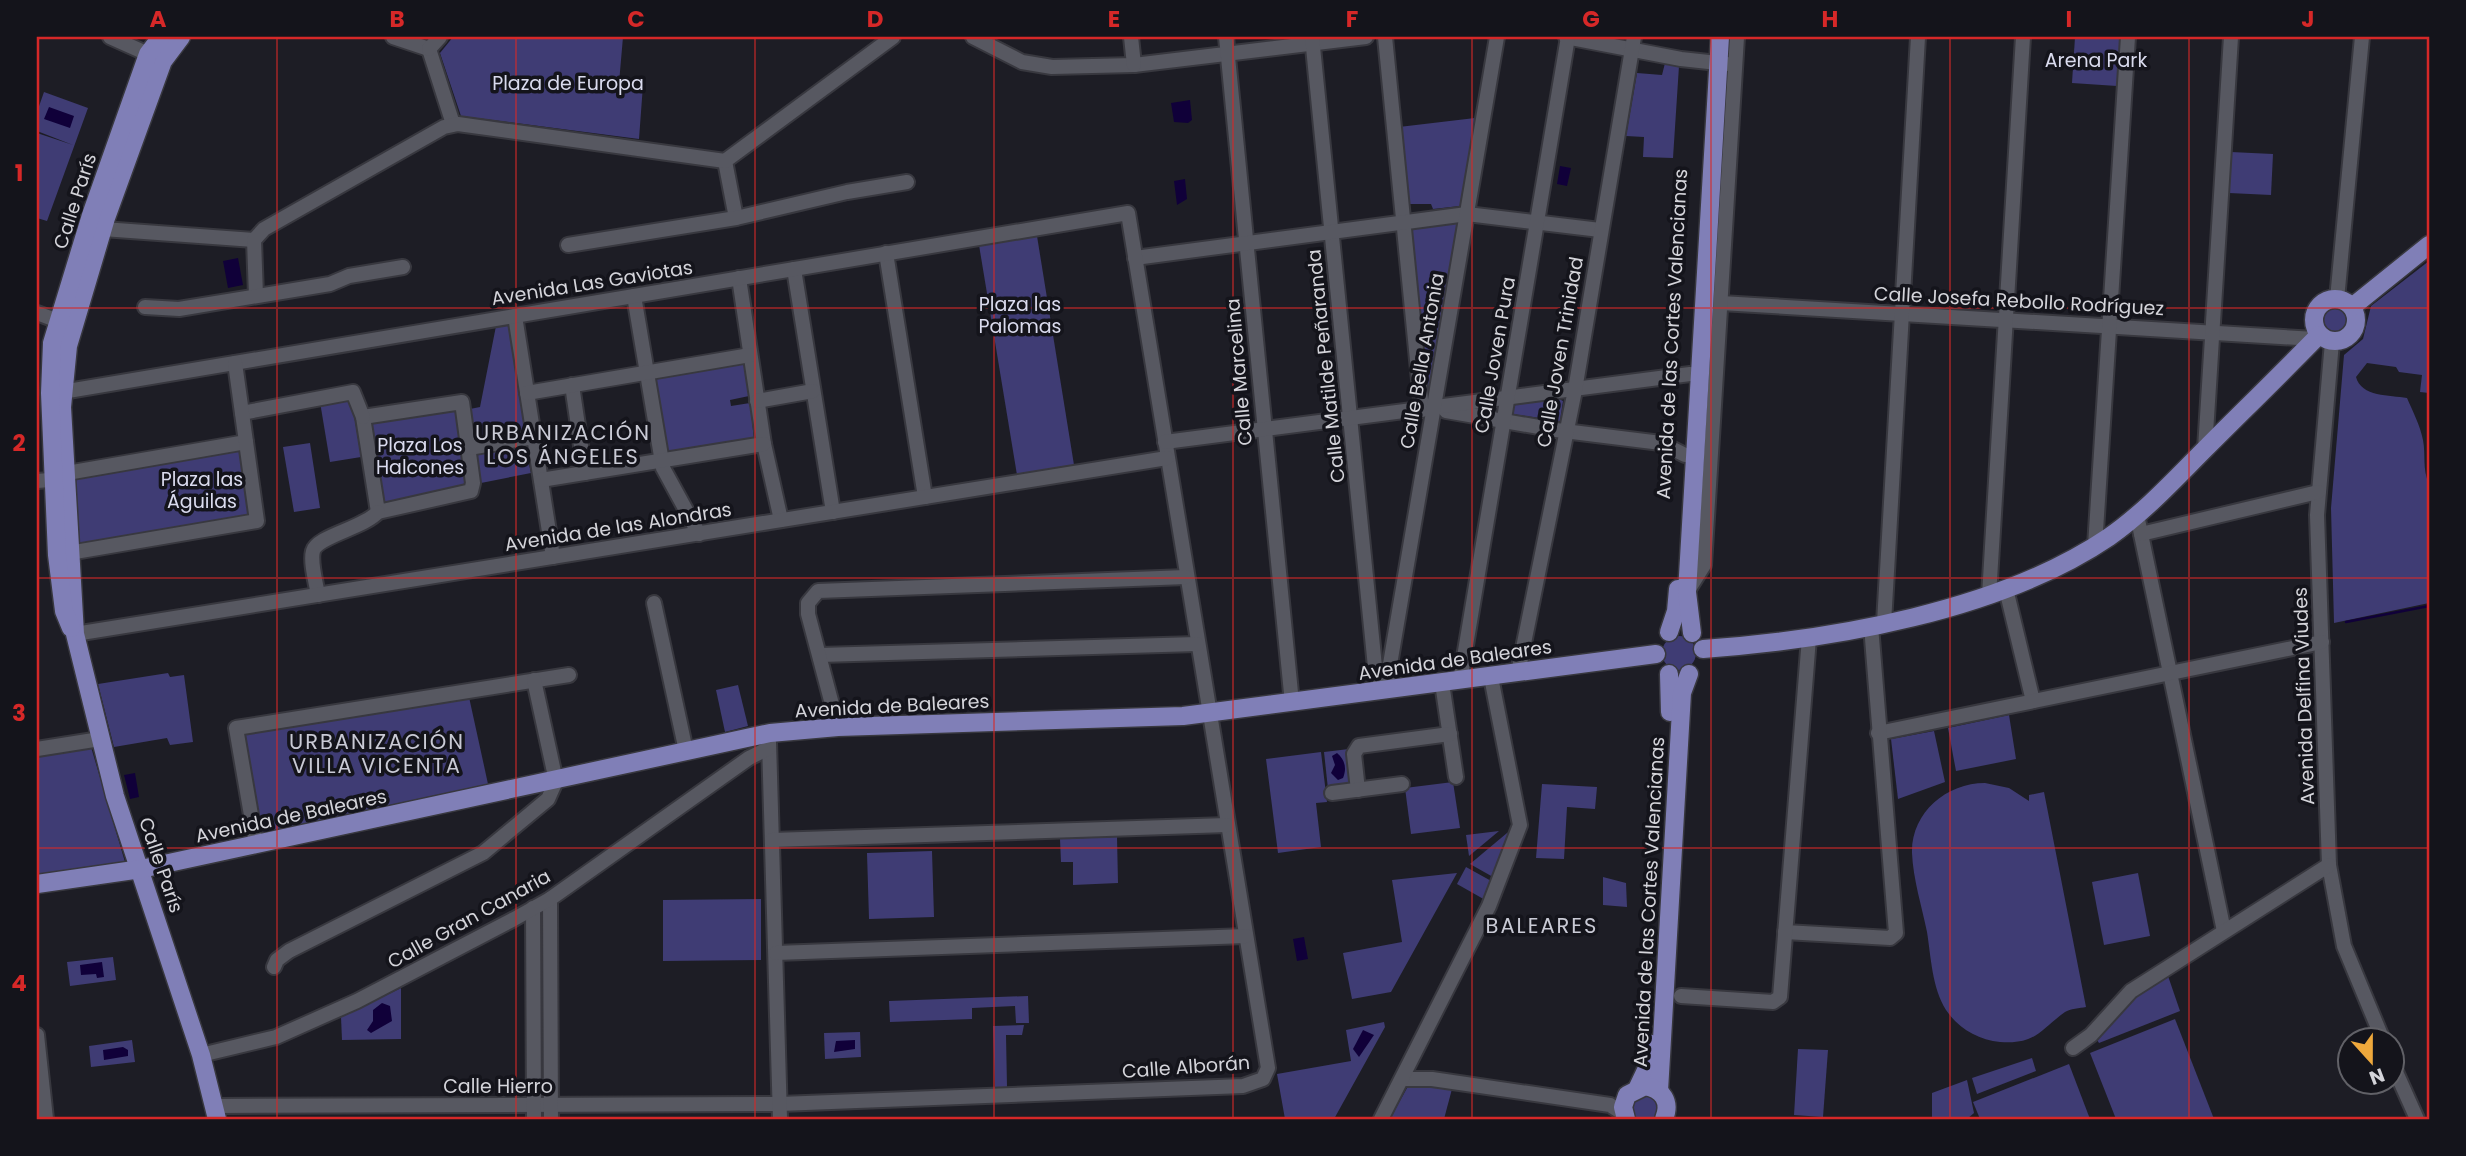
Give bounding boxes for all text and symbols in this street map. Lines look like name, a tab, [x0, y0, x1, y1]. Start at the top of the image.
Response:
text: A	[150, 3, 167, 35]
text: B	[389, 3, 405, 35]
text: C	[627, 3, 645, 35]
text: D	[867, 3, 883, 35]
text: E	[1108, 3, 1120, 35]
text: F	[1346, 3, 1358, 35]
text: G	[1582, 3, 1600, 35]
text: H	[1822, 3, 1838, 35]
text: I	[2066, 3, 2072, 35]
text: J	[2301, 3, 2315, 35]
park label: Arena Park	[2045, 47, 2147, 74]
park label: Plaza de Europa	[492, 70, 644, 97]
street label: Calle París	[47, 150, 103, 252]
text: 1	[15, 157, 23, 189]
street label: Avenida de las Cortes Valencianas	[1650, 168, 1694, 500]
street label: Calle Matilde Peñaranda	[1300, 248, 1352, 484]
street label: Avenida Las Gaviotas	[489, 254, 695, 312]
street label: Calle Joven Trinidad	[1530, 255, 1590, 449]
street label: Calle Bella Antonia	[1393, 271, 1451, 451]
street label: Calle Joven Pura	[1468, 275, 1522, 435]
street label: Calle Josefa Rebollo Rodríguez	[1873, 280, 2165, 322]
park label: Plaza las Palomas	[978, 291, 1062, 340]
street label: Calle Marcelina	[1219, 297, 1259, 447]
district label: URBANIZACIÓN LOS ÁNGELES	[475, 418, 651, 471]
text: 2	[12, 427, 26, 459]
park label: Plaza Los Halcones	[376, 432, 464, 481]
park label: Plaza las Águilas	[161, 466, 243, 515]
street label: Avenida de las Alondras	[503, 496, 733, 558]
street label: Avenida Delfina Viudes	[2287, 587, 2321, 805]
street label: Avenida de Baleares	[1357, 633, 1553, 687]
street label: Avenida de Baleares	[794, 687, 990, 725]
text: 3	[12, 697, 26, 729]
district label: URBANIZACIÓN VILLA VICENTA	[289, 727, 465, 780]
street label: Avenida de las Cortes Valencianas	[1627, 736, 1671, 1068]
street label: Avenida de Baleares	[193, 783, 389, 849]
street label: Calle París	[132, 814, 190, 916]
street label: Calle Gran Canaria	[383, 863, 555, 975]
district label: BALEARES	[1486, 911, 1598, 940]
text: 4	[11, 967, 27, 999]
north arrow	[2336, 1026, 2406, 1096]
street label: Calle Alborán	[1121, 1049, 1251, 1085]
text: N	[2365, 1061, 2388, 1092]
street label: Calle Hierro	[443, 1073, 553, 1100]

